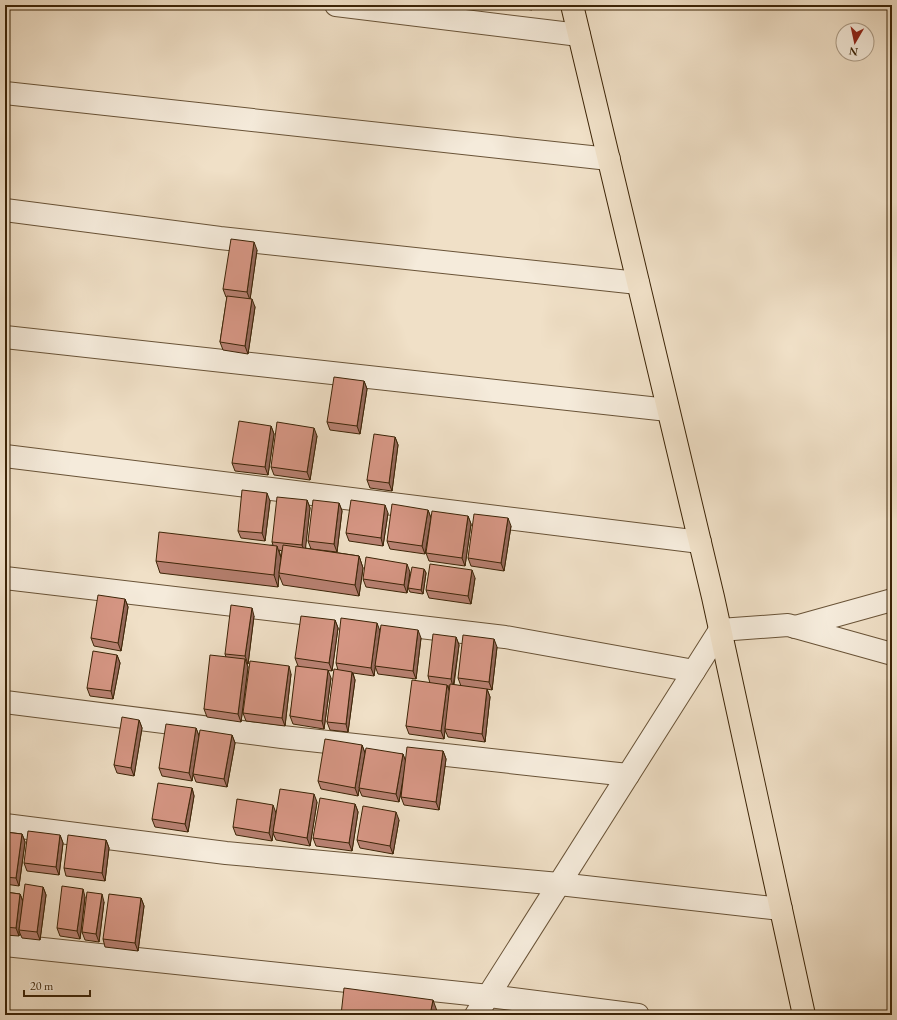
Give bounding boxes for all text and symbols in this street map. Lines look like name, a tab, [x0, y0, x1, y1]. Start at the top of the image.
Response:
north arrow	[835, 22, 875, 62]
text: N	[848, 44, 859, 59]
scale bar	[24, 972, 90, 998]
text: 20 m	[30, 978, 54, 994]

